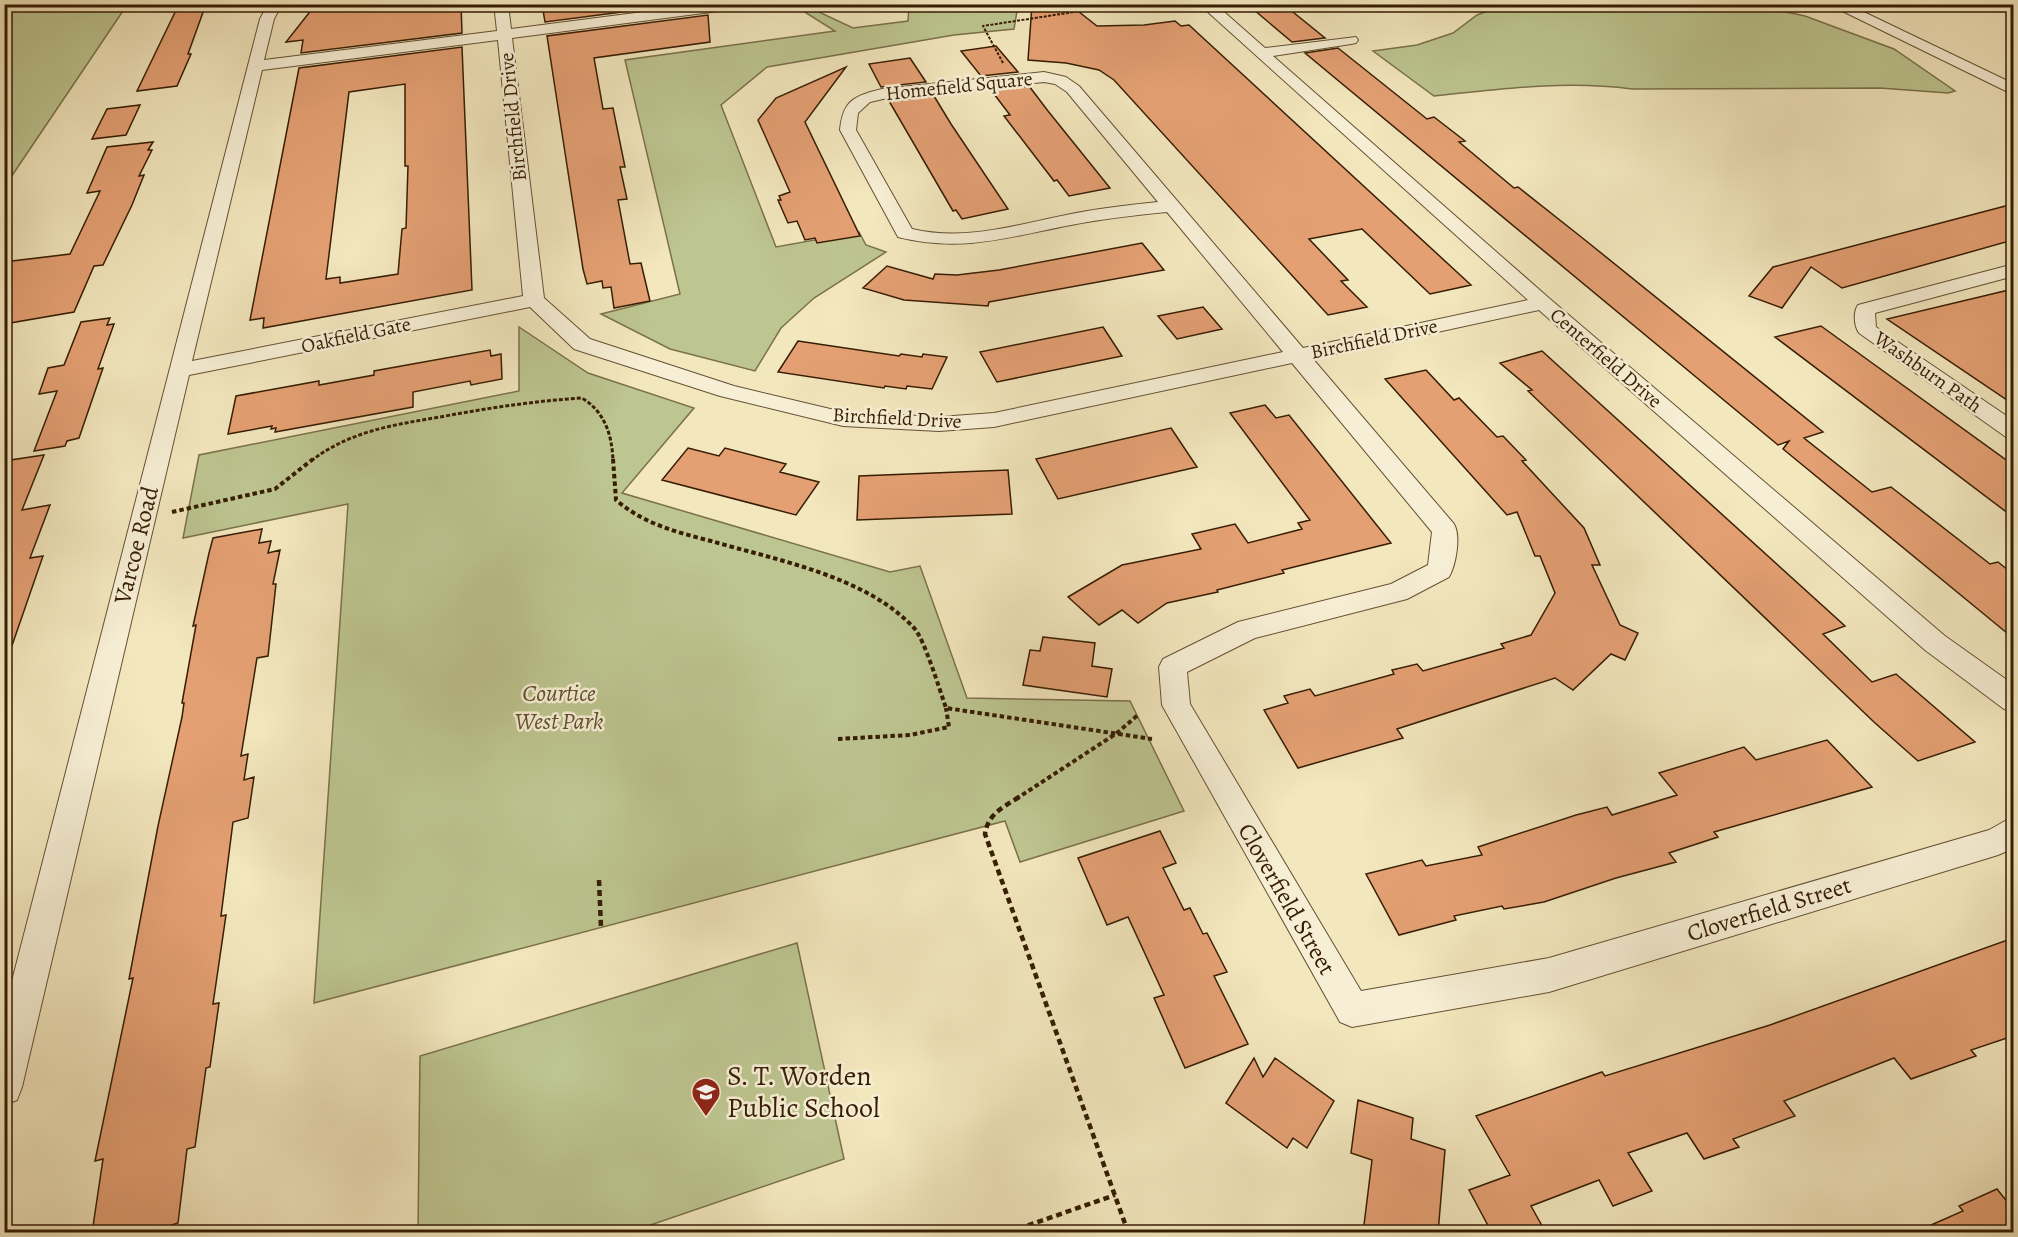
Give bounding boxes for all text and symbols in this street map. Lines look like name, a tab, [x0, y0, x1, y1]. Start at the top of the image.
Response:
street label: Birchfield Drive	[493, 51, 533, 183]
street label: Homefield Square	[884, 65, 1034, 107]
street label: Centerfield Drive	[1544, 302, 1668, 414]
street label: Oakfield Gate	[299, 310, 413, 360]
street label: Birchfield Drive	[1308, 312, 1440, 366]
street label: Washburn Path	[1868, 324, 1988, 419]
street label: Birchfield Drive	[832, 401, 962, 435]
street label: Varcoe Road	[106, 483, 166, 608]
park label: Courtice West Park	[515, 677, 604, 737]
street label: Cloverfield Street	[1231, 817, 1343, 981]
street label: Cloverfield Street	[1683, 869, 1855, 949]
place label: S. T. Worden Public School	[727, 1057, 880, 1127]
school or university icon: S. T. Worden Public School	[690, 1076, 722, 1118]

